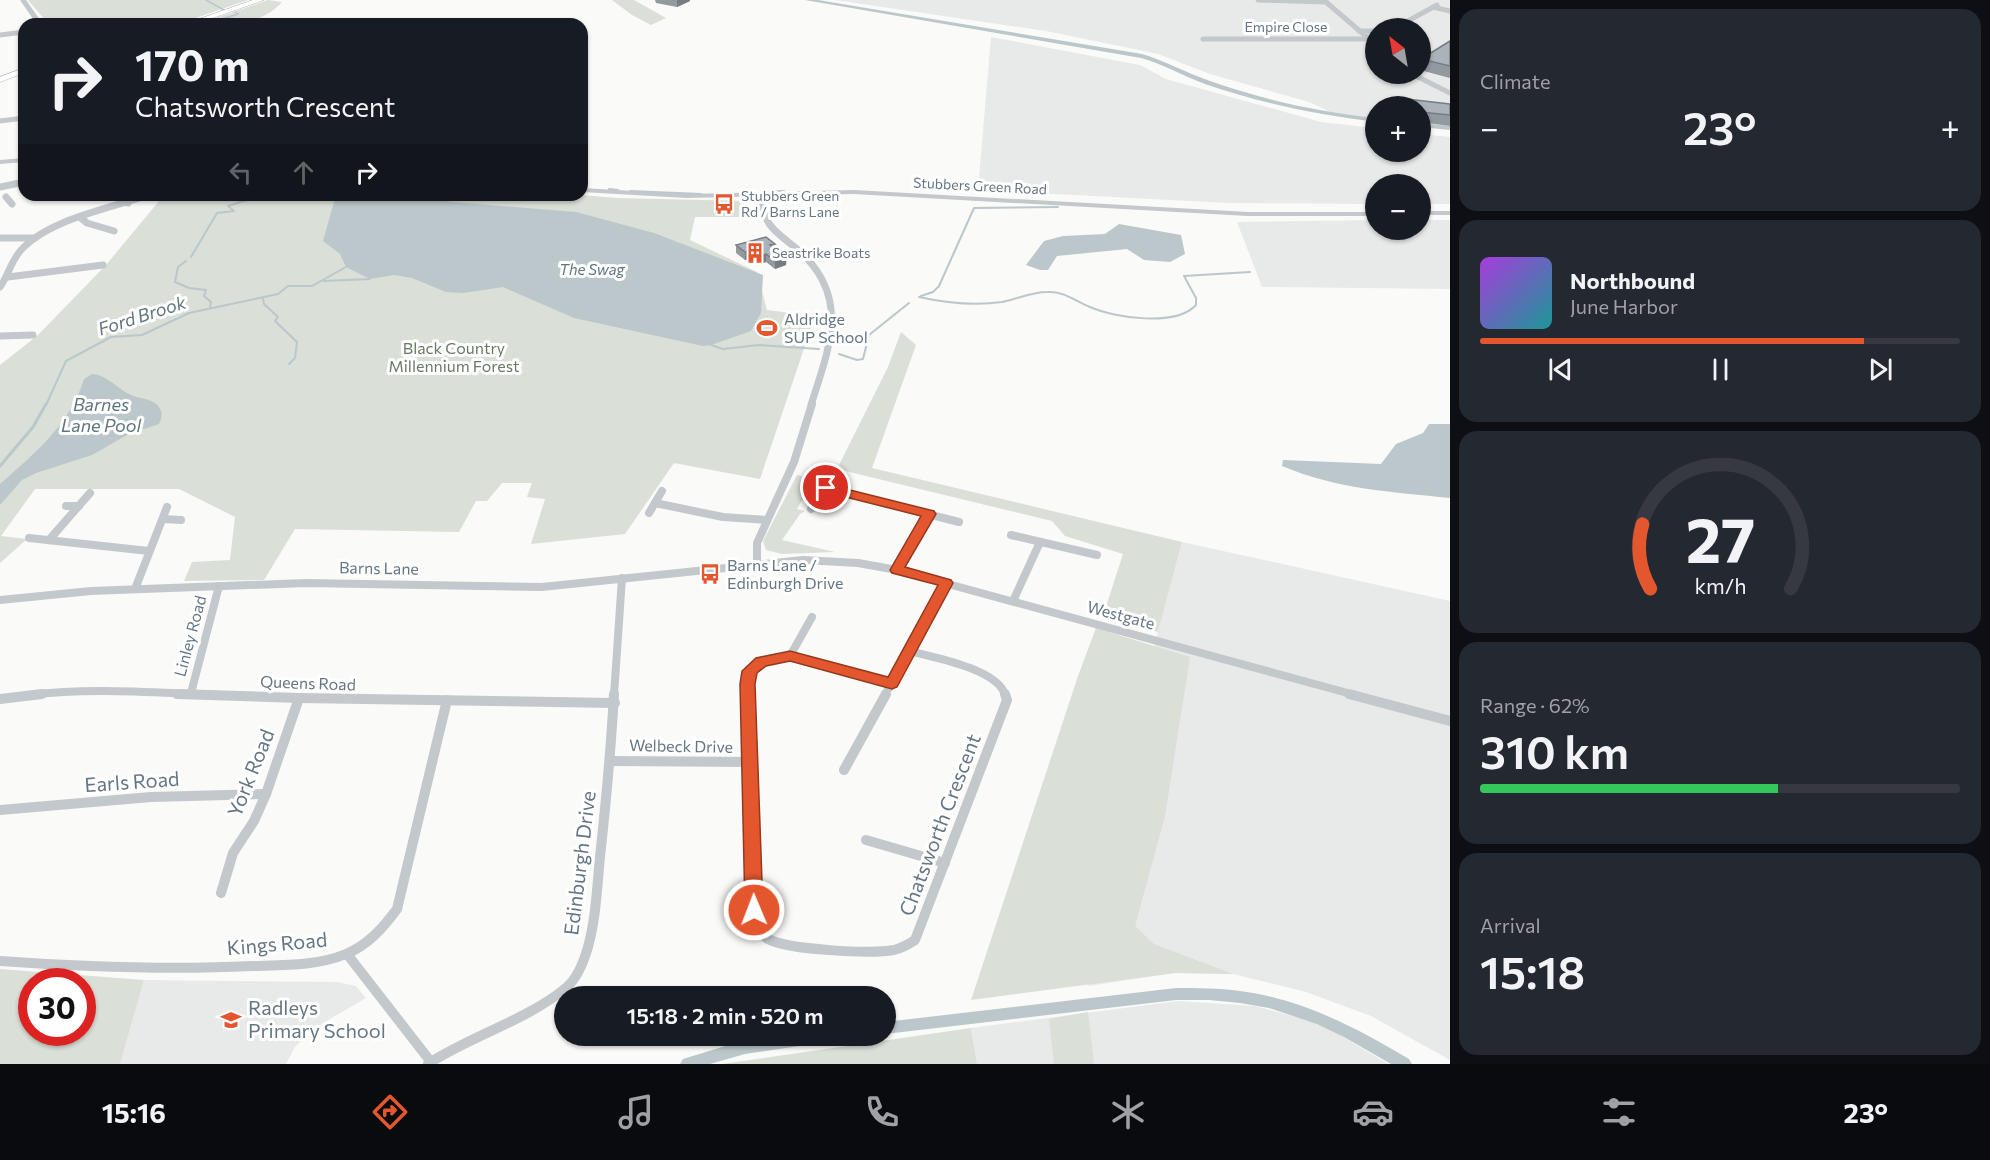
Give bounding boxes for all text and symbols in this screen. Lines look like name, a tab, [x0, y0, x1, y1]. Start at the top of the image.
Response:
street label: Empire Close	[1245, 18, 1327, 35]
north arrow	[1365, 18, 1431, 84]
map controls	[1365, 18, 1431, 240]
text: 170 m	[135, 38, 249, 90]
icon: right	[36, 42, 114, 120]
text: Climate	[1480, 69, 1550, 93]
text: Chatsworth Crescent	[135, 90, 395, 123]
button: +	[1365, 96, 1431, 162]
text: 23°	[1683, 99, 1756, 154]
text: −	[1480, 106, 1499, 147]
text: +	[1941, 106, 1960, 147]
icon: left	[224, 156, 257, 189]
icon: ahead	[287, 156, 320, 189]
icon: right	[350, 156, 383, 189]
street label: Stubbers Green Road	[913, 174, 1047, 197]
button: −	[1365, 174, 1431, 240]
place label: Stubbers Green Rd / Barns Lane	[741, 187, 839, 220]
bus stop icon: Stubbers Green Rd / Barns Lane	[712, 192, 736, 216]
building icon: Seastrike Boats	[743, 241, 767, 265]
place label: Seastrike Boats	[772, 244, 870, 261]
water label: The Swag	[559, 260, 626, 278]
text: Northbound	[1570, 267, 1695, 294]
water label: Ford Brook	[95, 290, 190, 340]
text: June Harbor	[1570, 294, 1678, 318]
place label: Aldridge SUP School	[784, 309, 868, 346]
sports icon: Aldridge SUP School	[755, 316, 779, 340]
park label: Black Country Millennium Forest	[388, 338, 520, 375]
icon: previous	[1544, 353, 1577, 386]
icon: pause	[1704, 353, 1737, 386]
icon: next	[1864, 353, 1897, 386]
water label: Barnes Lane Pool	[61, 393, 141, 436]
pin	[800, 462, 851, 513]
icon: arrive	[809, 471, 842, 504]
text: 27	[1685, 500, 1755, 576]
place label: Barns Lane / Edinburgh Drive	[727, 555, 843, 592]
street label: Barns Lane	[339, 557, 419, 578]
bus stop icon: Barns Lane / Edinburgh Drive	[698, 562, 722, 586]
text: km/h	[1694, 572, 1746, 598]
street label: Linley Road	[170, 593, 209, 679]
street label: Westgate	[1085, 596, 1157, 633]
street label: Queens Road	[260, 671, 356, 694]
text: Range · 62%	[1480, 693, 1590, 717]
text: 310 km	[1480, 723, 1629, 778]
street label: York Road	[222, 725, 279, 820]
street label: Chatsworth Crescent	[893, 730, 985, 919]
street label: Welbeck Drive	[629, 735, 733, 756]
street label: Earls Road	[84, 766, 180, 796]
street label: Edinburgh Drive	[558, 789, 600, 937]
position arrow	[722, 878, 786, 942]
text: Arrival	[1480, 913, 1541, 937]
street label: Kings Road	[226, 927, 328, 959]
text: 15:18	[1480, 943, 1585, 998]
speed limit sign: 30	[18, 968, 96, 1046]
place label: Radleys Primary School	[248, 995, 386, 1042]
text: 15:18 · 2 min · 520 m	[627, 1002, 823, 1029]
school or university icon: Radleys Primary School	[219, 1008, 243, 1032]
icon: directions	[369, 1091, 411, 1133]
icon: music	[615, 1091, 657, 1133]
icon: phone	[861, 1091, 903, 1133]
icon: climate	[1107, 1091, 1149, 1133]
icon: car	[1352, 1091, 1394, 1133]
icon: filters	[1598, 1091, 1640, 1133]
text: 15:16	[102, 1096, 166, 1129]
text: 23°	[1844, 1096, 1888, 1129]

